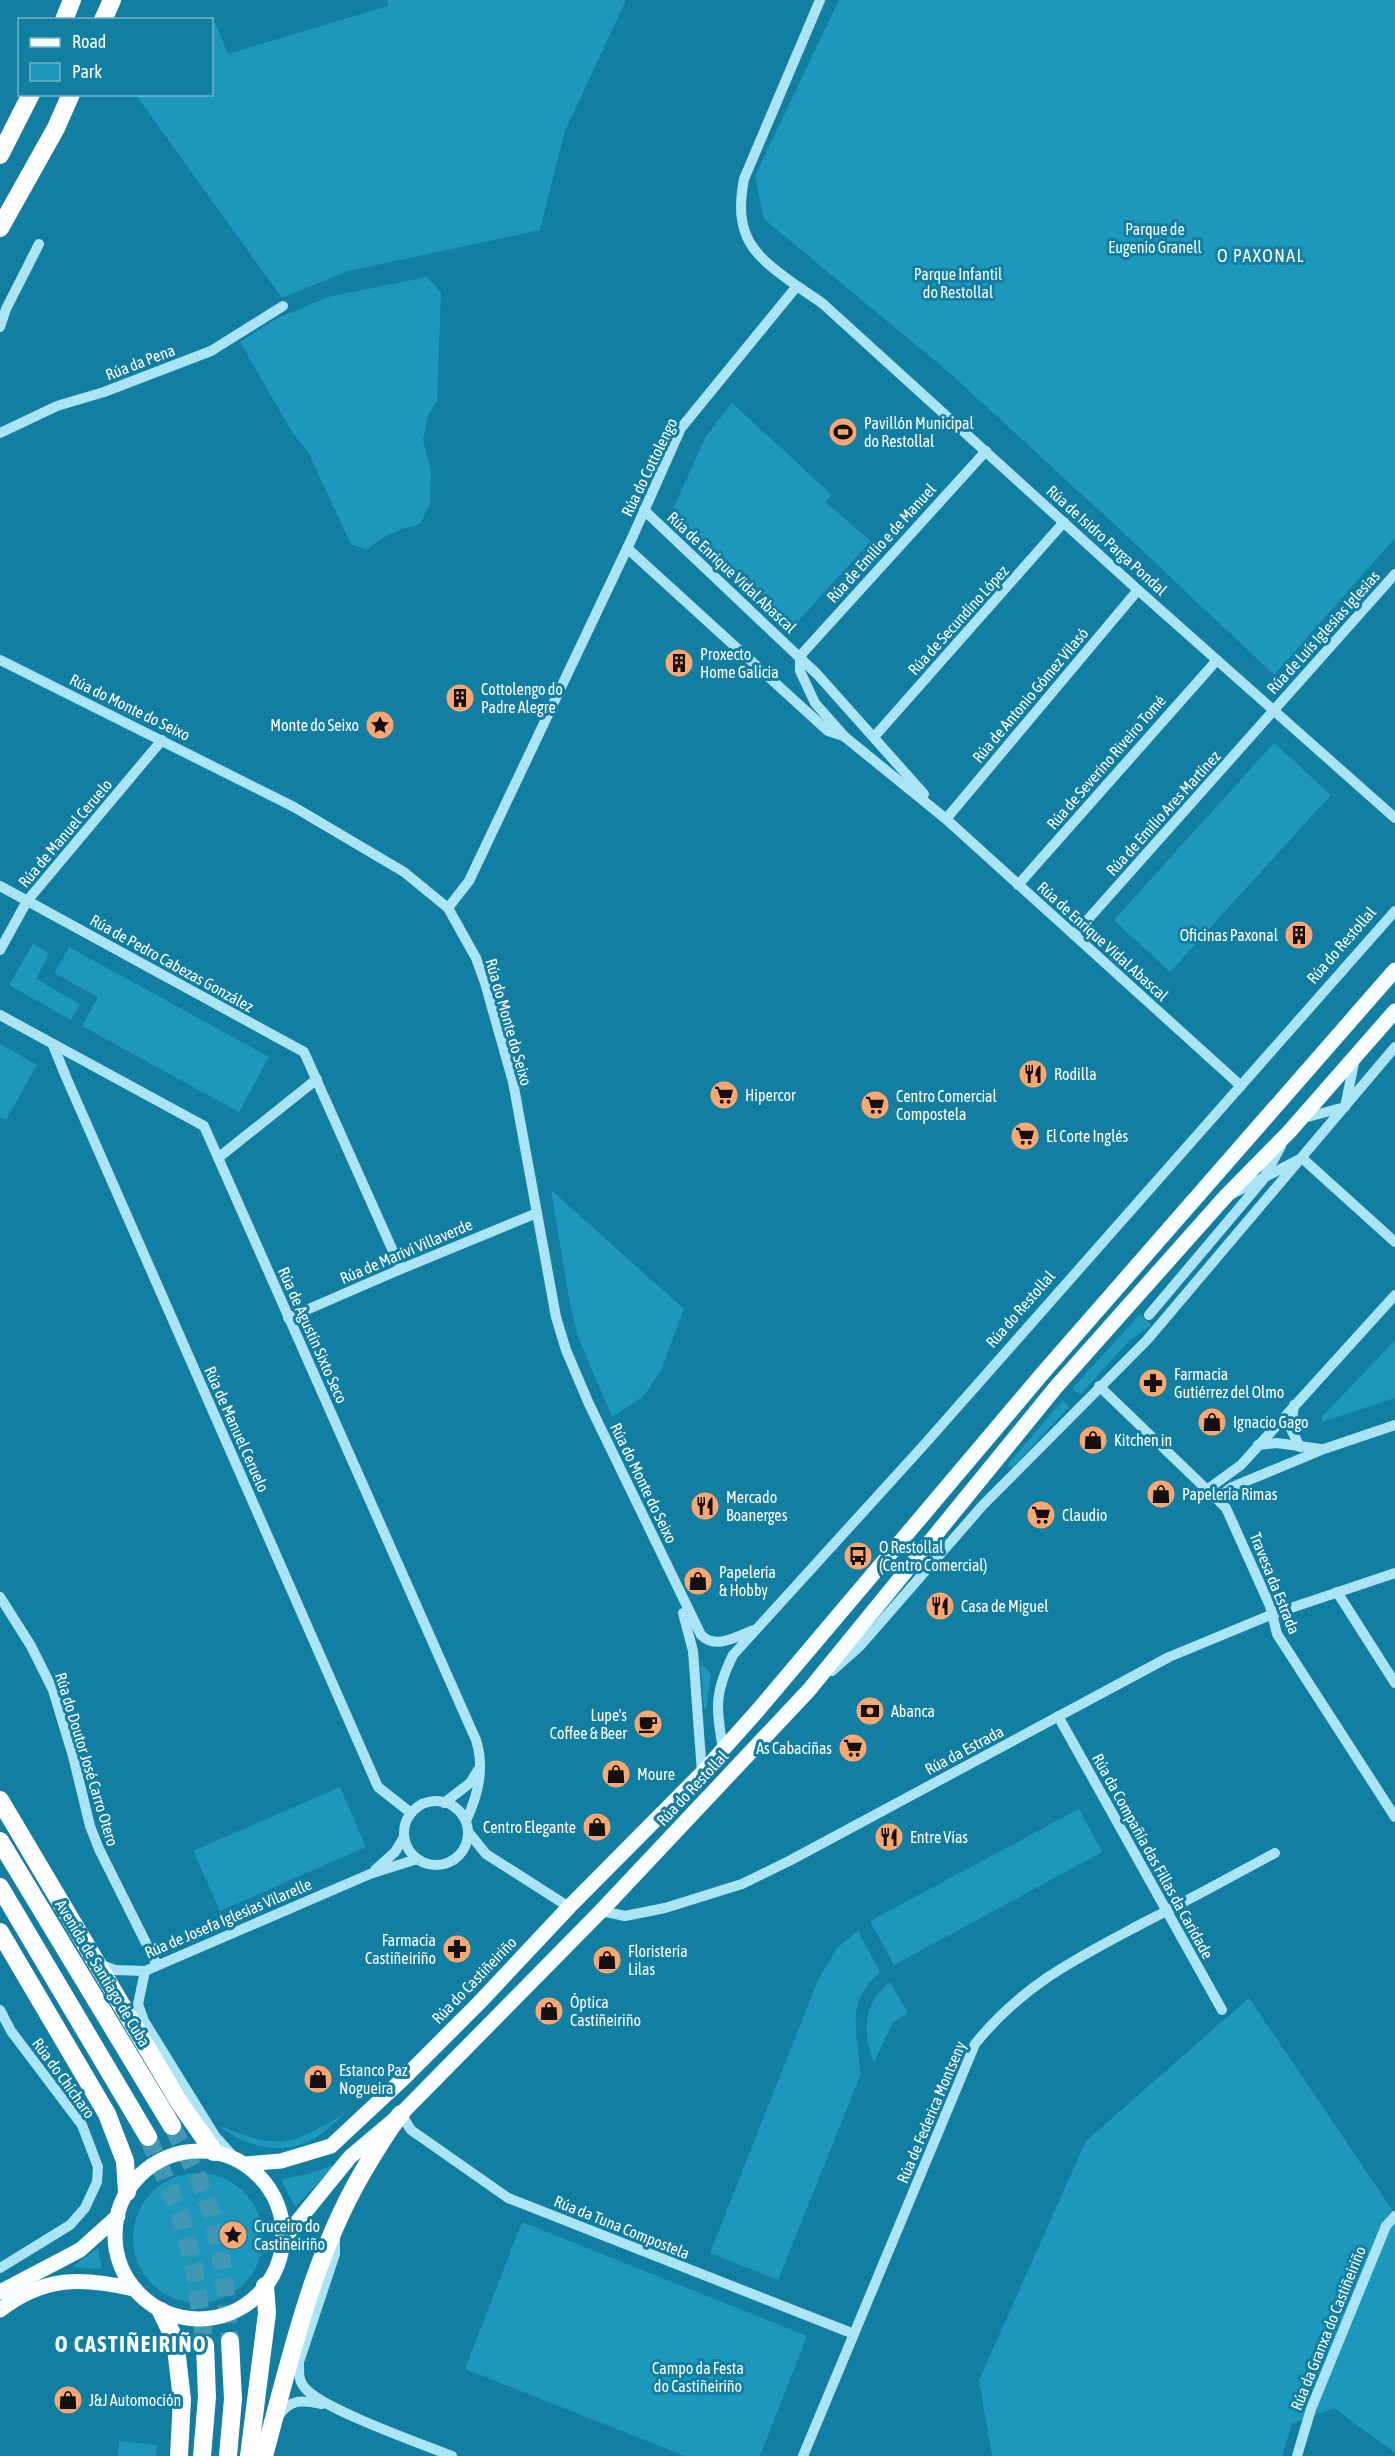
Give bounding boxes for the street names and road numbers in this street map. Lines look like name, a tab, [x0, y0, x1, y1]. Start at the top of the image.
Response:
street label: Rúa da Pena	[103, 341, 177, 383]
street label: Rúa do Cottolengo	[617, 415, 681, 520]
street label: Rúa de Emilio e de Manuel	[823, 479, 940, 606]
street label: Rúa de Isidro Parga Pondal	[1043, 481, 1171, 600]
street label: Rúa de Enrique Vidal Abascal	[663, 508, 801, 638]
street label: Rúa de Secundino López	[904, 561, 1013, 679]
street label: Rúa de Luís Iglesias Iglesias	[1263, 566, 1384, 698]
street label: Rúa de Antonio Gómez Vilasó	[968, 624, 1092, 766]
street label: Rúa do Monte do Seixo	[67, 670, 193, 744]
street label: Rúa de Severino Riveiro Tomé	[1043, 691, 1169, 833]
street label: Rúa de Emilio Ares Martínez	[1102, 747, 1224, 879]
street label: Rúa de Manuel Ceruelo	[15, 775, 115, 891]
street label: Rúa de Enrique Vidal Abascal	[1033, 878, 1172, 1006]
street label: Rúa do Restollal	[1303, 902, 1380, 987]
street label: Rúa de Pedro Cabezas González	[87, 911, 257, 1016]
street label: Rúa do Monte do Seixo	[482, 956, 536, 1088]
street label: Rúa de Mariví Villaverde	[337, 1215, 475, 1287]
street label: Rúa de Agustín Sixto Seco	[274, 1264, 351, 1406]
street label: Rúa do Restollal	[982, 1266, 1059, 1351]
street label: Rúa de Manuel Ceruelo	[201, 1363, 273, 1495]
street label: Rúa do Monte do Seixo	[607, 1420, 681, 1546]
street label: Travesa da Estrada	[1246, 1530, 1304, 1636]
street label: Rúa do Doutor José Carro Otero	[52, 1670, 122, 1848]
street label: Rúa da Estrada	[922, 1722, 1006, 1778]
street label: Rúa do Restollal	[653, 1746, 732, 1829]
street label: Rúa da Compañía das Fillas da Caridade	[1088, 1750, 1217, 1962]
street label: Rúa de Josefa Iglesias Vilarelle	[142, 1875, 315, 1962]
street label: Avenida de Santiago de Cuba	[51, 1896, 154, 2050]
street label: Rúa do Castiñeiriño	[428, 1933, 520, 2027]
street label: Rúa do Chícharo	[29, 2034, 99, 2122]
street label: Rúa de Federica Montseny	[893, 2038, 970, 2186]
street label: Rúa da Tuna Compostela	[551, 2192, 692, 2263]
street label: Rúa da Granxa do Castiñeiriño	[1287, 2243, 1369, 2413]

